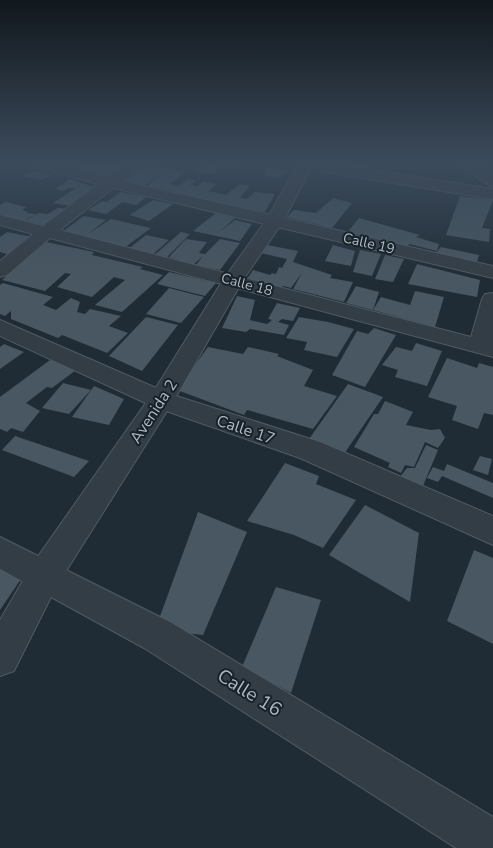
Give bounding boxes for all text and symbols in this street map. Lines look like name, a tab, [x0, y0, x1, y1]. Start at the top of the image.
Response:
street label: Calle 19	[341, 228, 397, 259]
street label: Calle 18	[219, 268, 275, 300]
street label: Avenida 2	[125, 375, 183, 448]
street label: Calle 17	[214, 410, 278, 450]
street label: Calle 16	[212, 663, 287, 723]

